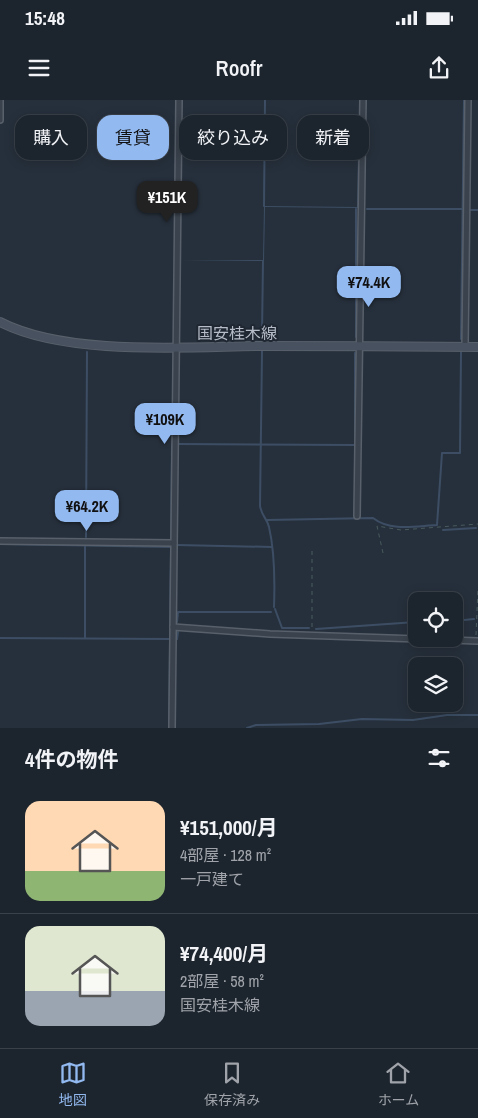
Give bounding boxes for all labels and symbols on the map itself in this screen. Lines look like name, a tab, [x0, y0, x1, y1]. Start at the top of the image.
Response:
pin: ¥151K	[132, 180, 202, 223]
pin: ¥74.4K	[328, 266, 410, 308]
street label: 国安桂木線	[197, 322, 277, 344]
pin: ¥109K	[130, 402, 200, 445]
pin: ¥64.2K	[46, 490, 128, 532]

